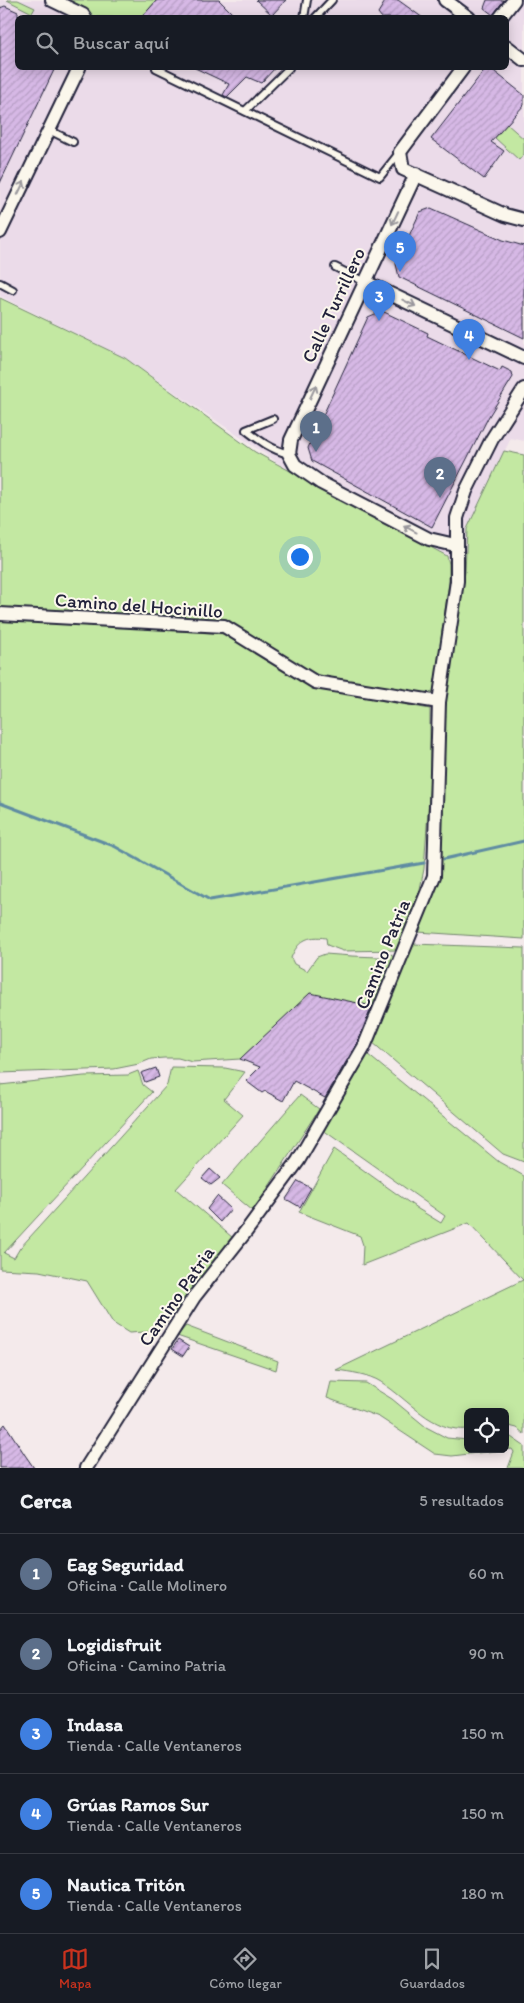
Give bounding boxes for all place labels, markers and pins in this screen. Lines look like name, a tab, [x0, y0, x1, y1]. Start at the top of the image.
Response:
pin: 5	[384, 231, 416, 272]
pin: 3	[363, 280, 395, 321]
pin: 4	[453, 319, 485, 360]
pin: 1	[300, 411, 332, 452]
pin: 2	[424, 457, 456, 498]

